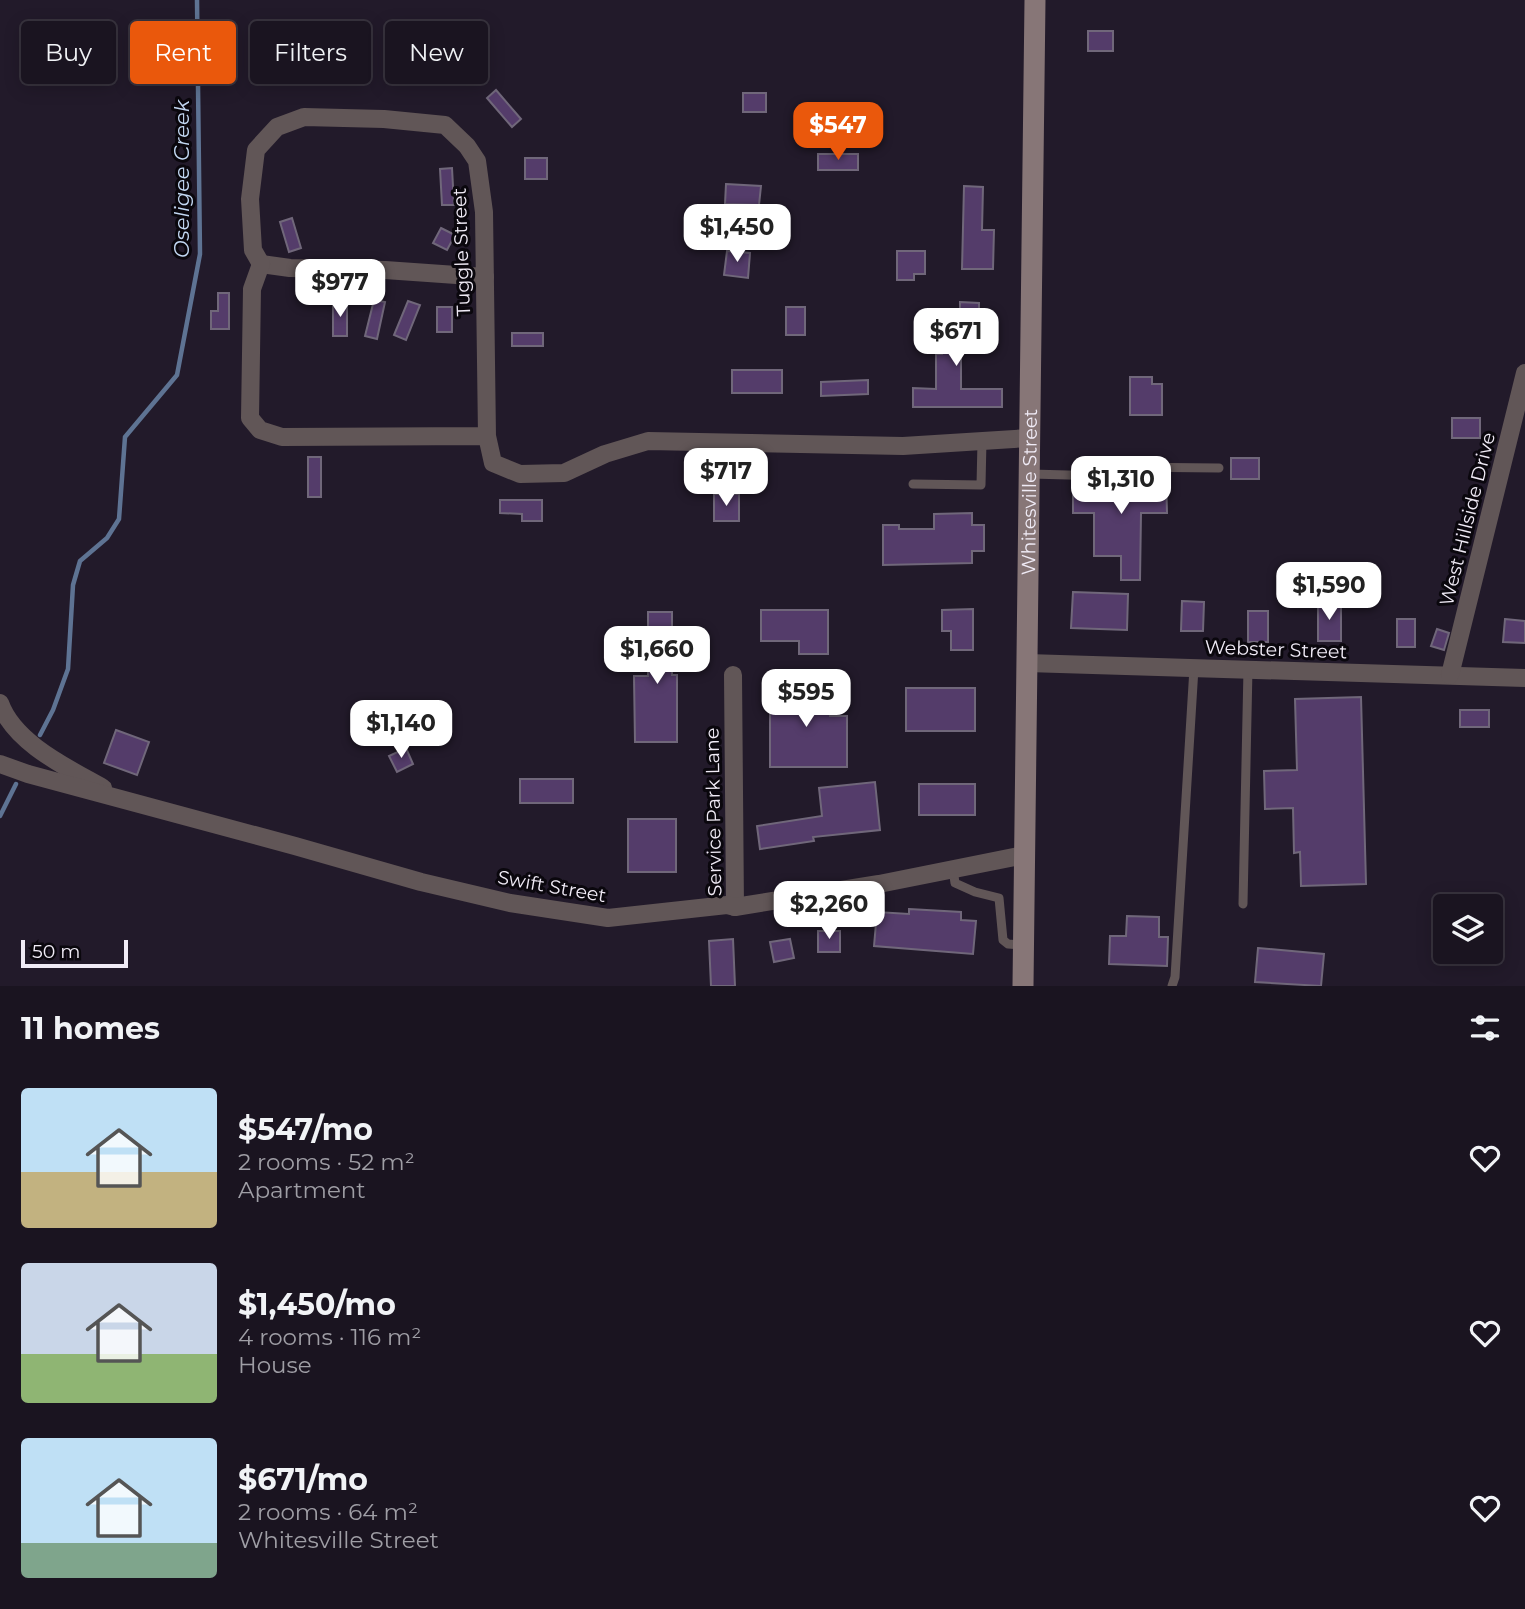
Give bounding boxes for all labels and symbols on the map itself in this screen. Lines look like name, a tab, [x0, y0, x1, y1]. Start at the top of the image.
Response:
water label: Oseligee Creek	[169, 98, 194, 258]
pin: $547	[797, 102, 879, 162]
street label: Tuggle Street	[448, 187, 475, 317]
pin: $1,450	[680, 204, 794, 264]
pin: $977	[299, 260, 381, 319]
pin: $671	[915, 308, 997, 368]
street label: Whitesville Street	[1017, 409, 1042, 575]
street label: West Hillside Drive	[1435, 430, 1500, 608]
pin: $717	[685, 448, 767, 508]
pin: $1,310	[1064, 456, 1178, 516]
pin: $1,590	[1272, 562, 1386, 622]
pin: $1,660	[600, 626, 714, 686]
street label: Webster Street	[1204, 636, 1348, 663]
pin: $595	[765, 670, 847, 729]
pin: $1,140	[344, 700, 458, 760]
street label: Service Park Lane	[701, 728, 726, 896]
street label: Swift Street	[496, 866, 608, 907]
pin: $2,260	[772, 881, 886, 941]
scale bar	[21, 937, 128, 969]

